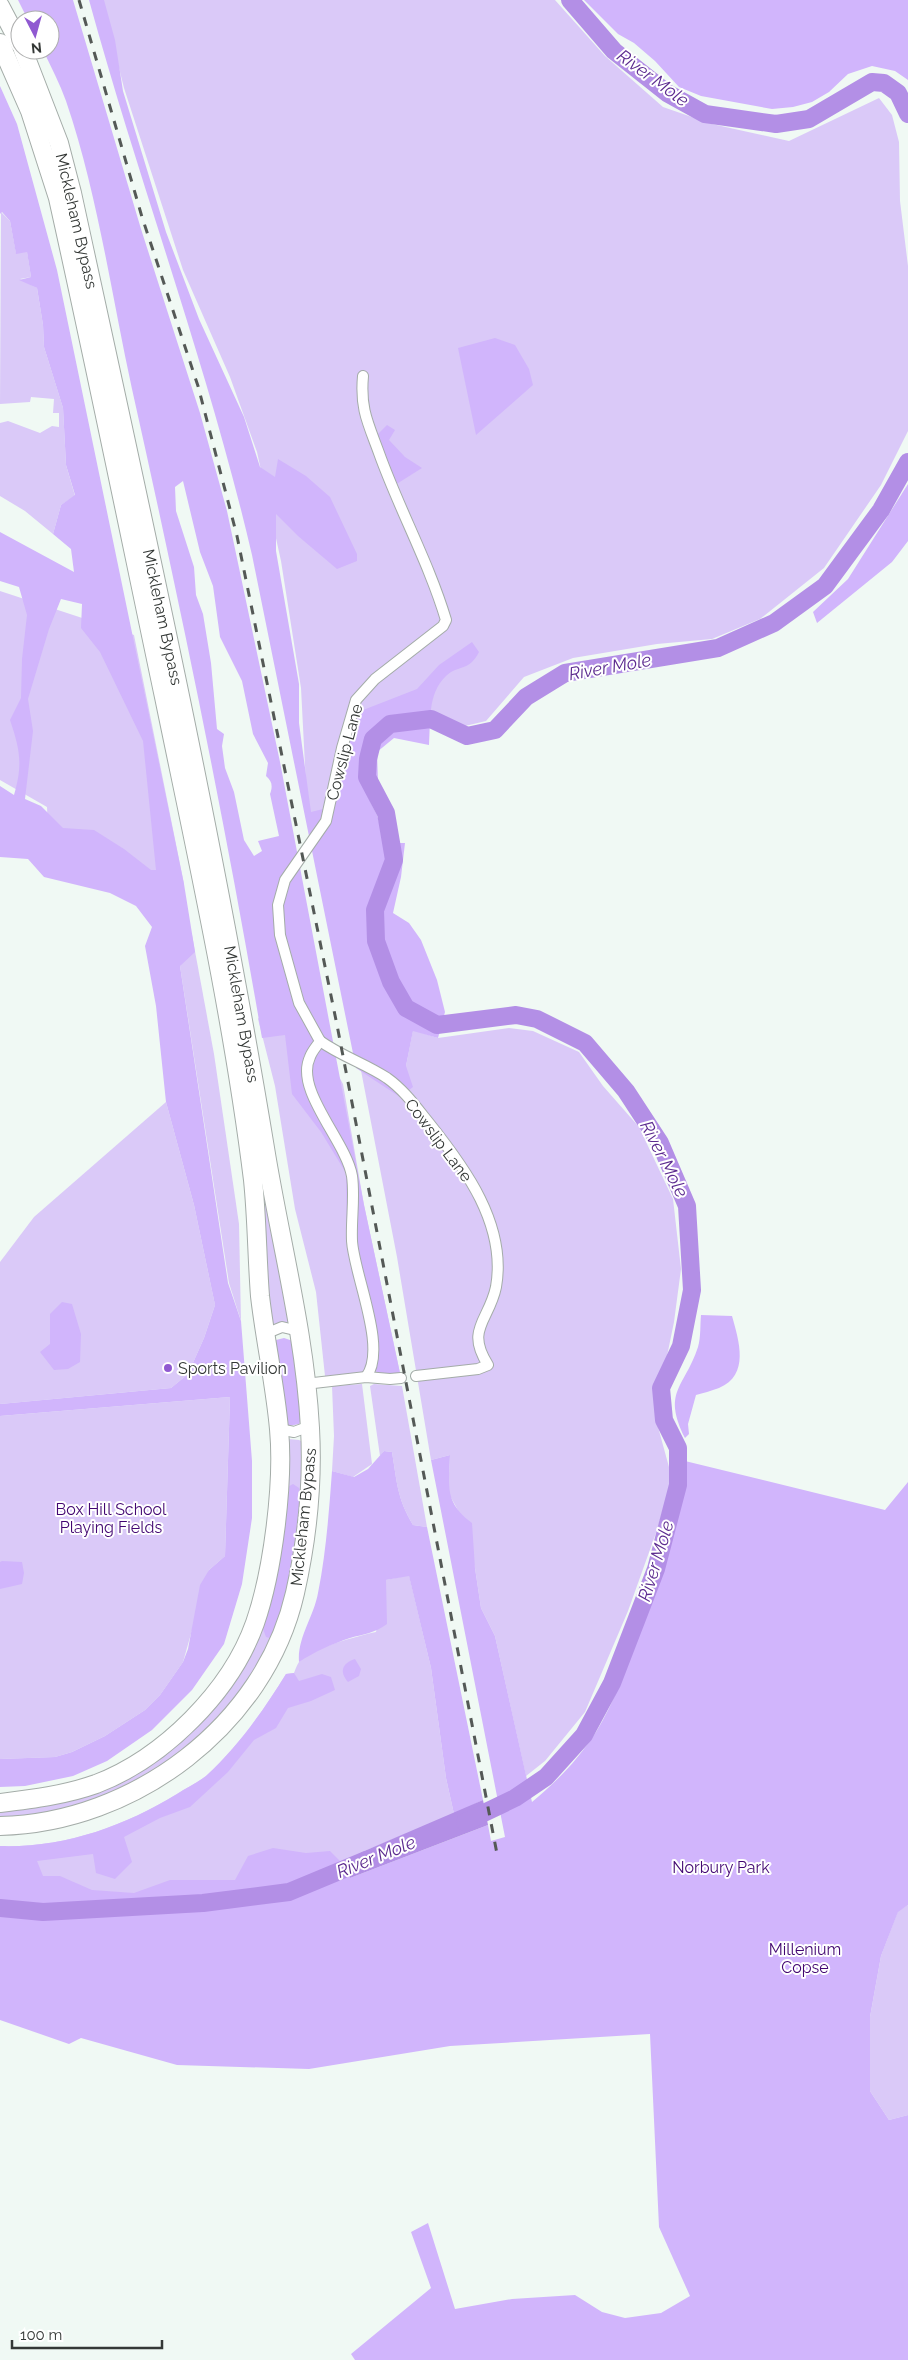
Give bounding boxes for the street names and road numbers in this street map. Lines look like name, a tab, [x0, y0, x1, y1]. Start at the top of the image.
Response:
street label: Mickleham Bypass	[52, 151, 101, 291]
street label: Mickleham Bypass	[139, 547, 186, 687]
street label: Cowslip Lane	[322, 702, 367, 803]
street label: Mickleham Bypass	[220, 944, 263, 1084]
street label: Cowslip Lane	[401, 1095, 476, 1186]
street label: Mickleham Bypass	[287, 1447, 320, 1587]

